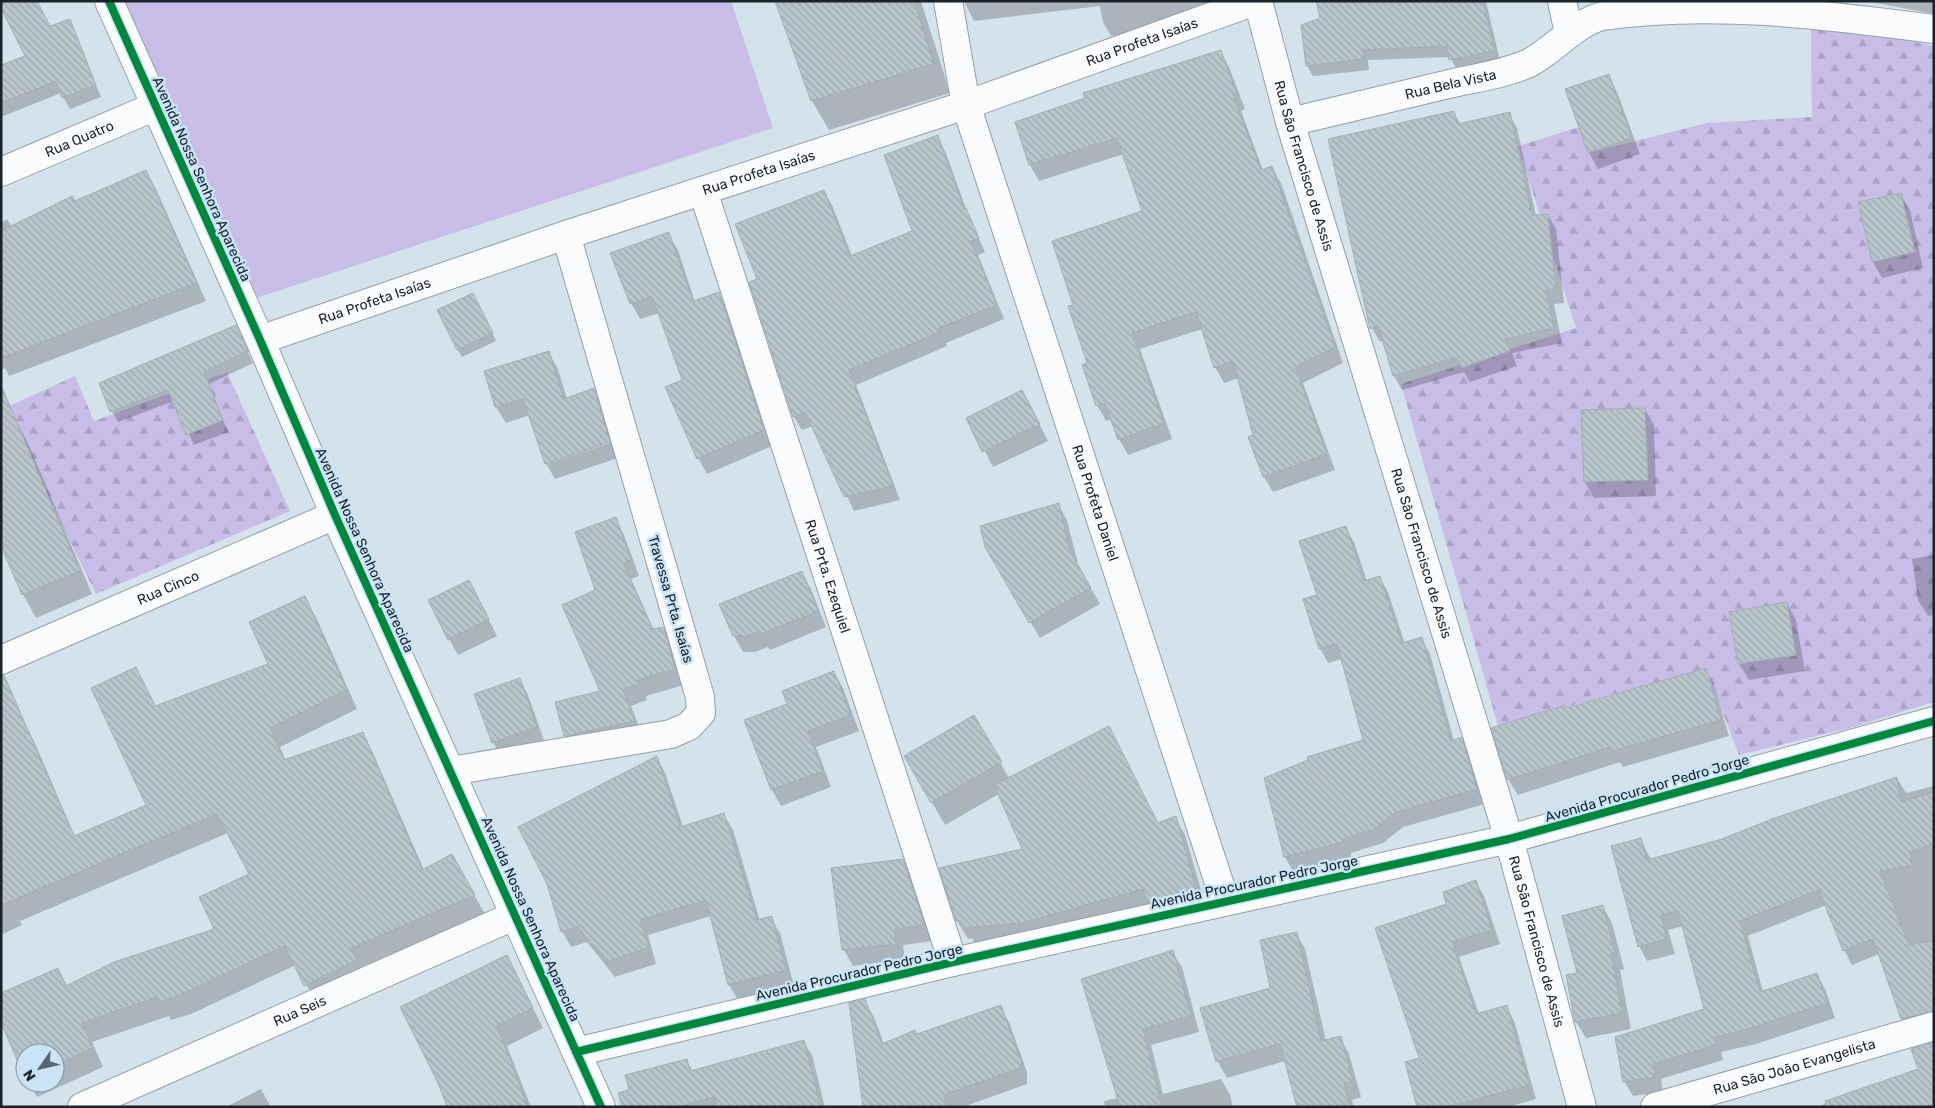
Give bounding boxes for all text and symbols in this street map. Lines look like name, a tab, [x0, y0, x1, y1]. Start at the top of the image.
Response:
street label: Rua Profeta Isaías	[1084, 14, 1200, 70]
street label: Rua Bela Vista	[1403, 66, 1498, 103]
street label: Avenida Nossa Senhora Aparecida	[149, 74, 254, 284]
street label: Rua São Francisco de Assis	[1270, 79, 1337, 253]
street label: Rua Quatro	[42, 117, 116, 161]
street label: Rua Profeta Isaías	[700, 147, 817, 199]
street label: Rua Profeta Isaías	[316, 274, 433, 328]
street label: Rua Profeta Daniel	[1068, 443, 1122, 563]
street label: Avenida Nossa Senhora Aparecida	[312, 445, 417, 655]
street label: Rua São Francisco de Assis	[1387, 466, 1455, 640]
street label: Rua Prta. Ezequiel	[801, 518, 854, 635]
street label: Travessa Prta. Isaías	[644, 533, 697, 665]
street label: Rua Cinco	[135, 567, 202, 609]
street label: Avenida Procurador Pedro Jorge	[1543, 751, 1751, 826]
street label: Avenida Nossa Senhora Aparecida	[478, 814, 583, 1024]
street label: Avenida Procurador Pedro Jorge	[1149, 852, 1360, 913]
street label: Rua São Francisco de Assis	[1505, 854, 1568, 1029]
street label: Avenida Procurador Pedro Jorge	[754, 940, 964, 1005]
street label: Rua Seis	[271, 992, 329, 1030]
street label: Rua São João Evangelista	[1711, 1035, 1878, 1099]
north arrow	[15, 1043, 65, 1093]
text: N	[20, 1066, 40, 1084]

